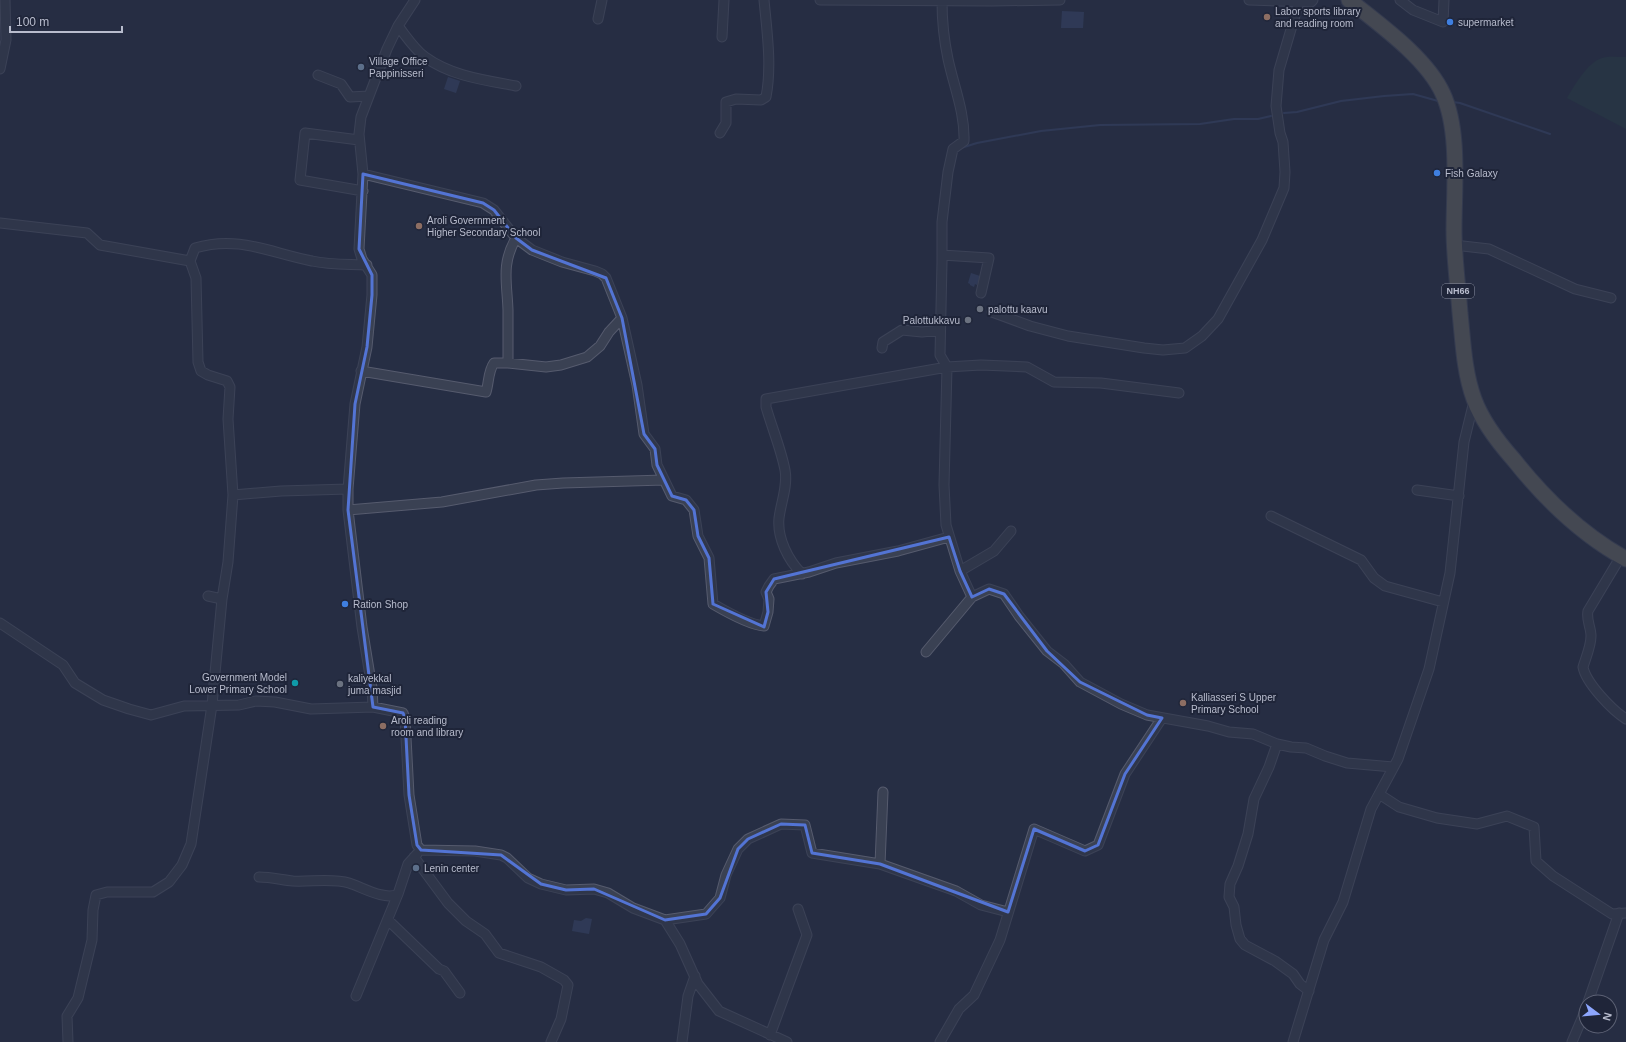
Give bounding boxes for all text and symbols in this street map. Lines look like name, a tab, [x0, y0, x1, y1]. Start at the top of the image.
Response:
place label: Labor sports library and reading room	[1275, 6, 1361, 29]
scale bar	[10, 8, 122, 34]
marker: Labor sports library and reading room	[1262, 12, 1272, 22]
text: 100 m	[16, 15, 49, 29]
marker: supermarket	[1445, 17, 1455, 27]
place label: supermarket	[1458, 17, 1514, 28]
place label: Village Office Pappinisseri	[369, 56, 428, 79]
marker: Village Office Pappinisseri	[356, 62, 366, 72]
marker: Fish Galaxy	[1432, 168, 1442, 178]
place label: Fish Galaxy	[1445, 168, 1498, 179]
place label: Aroli Government Higher Secondary School	[427, 215, 540, 238]
marker: Aroli Government Higher Secondary School	[414, 221, 424, 231]
road number: NH66	[1442, 284, 1474, 298]
marker: palottu kaavu	[975, 304, 985, 314]
place label: palottu kaavu	[988, 304, 1048, 315]
place label: Palottukkavu	[903, 315, 960, 326]
marker: Palottukkavu	[963, 315, 973, 325]
marker: Ration Shop	[340, 599, 350, 609]
place label: Ration Shop	[353, 599, 408, 610]
place label: Government Model Lower Primary School	[189, 672, 287, 695]
place label: kaliyekkal juma masjid	[347, 673, 401, 696]
marker: Government Model Lower Primary School	[290, 678, 300, 688]
marker: kaliyekkal juma masjid	[335, 679, 345, 689]
place label: Kalliasseri S Upper Primary School	[1191, 692, 1277, 715]
marker: Kalliasseri S Upper Primary School	[1178, 698, 1188, 708]
place label: Aroli reading room and library	[391, 715, 463, 738]
marker: Aroli reading room and library	[378, 721, 388, 731]
marker: Lenin center	[411, 863, 421, 873]
place label: Lenin center	[424, 863, 480, 874]
north arrow	[1578, 994, 1618, 1034]
text: N	[1601, 1011, 1614, 1022]

